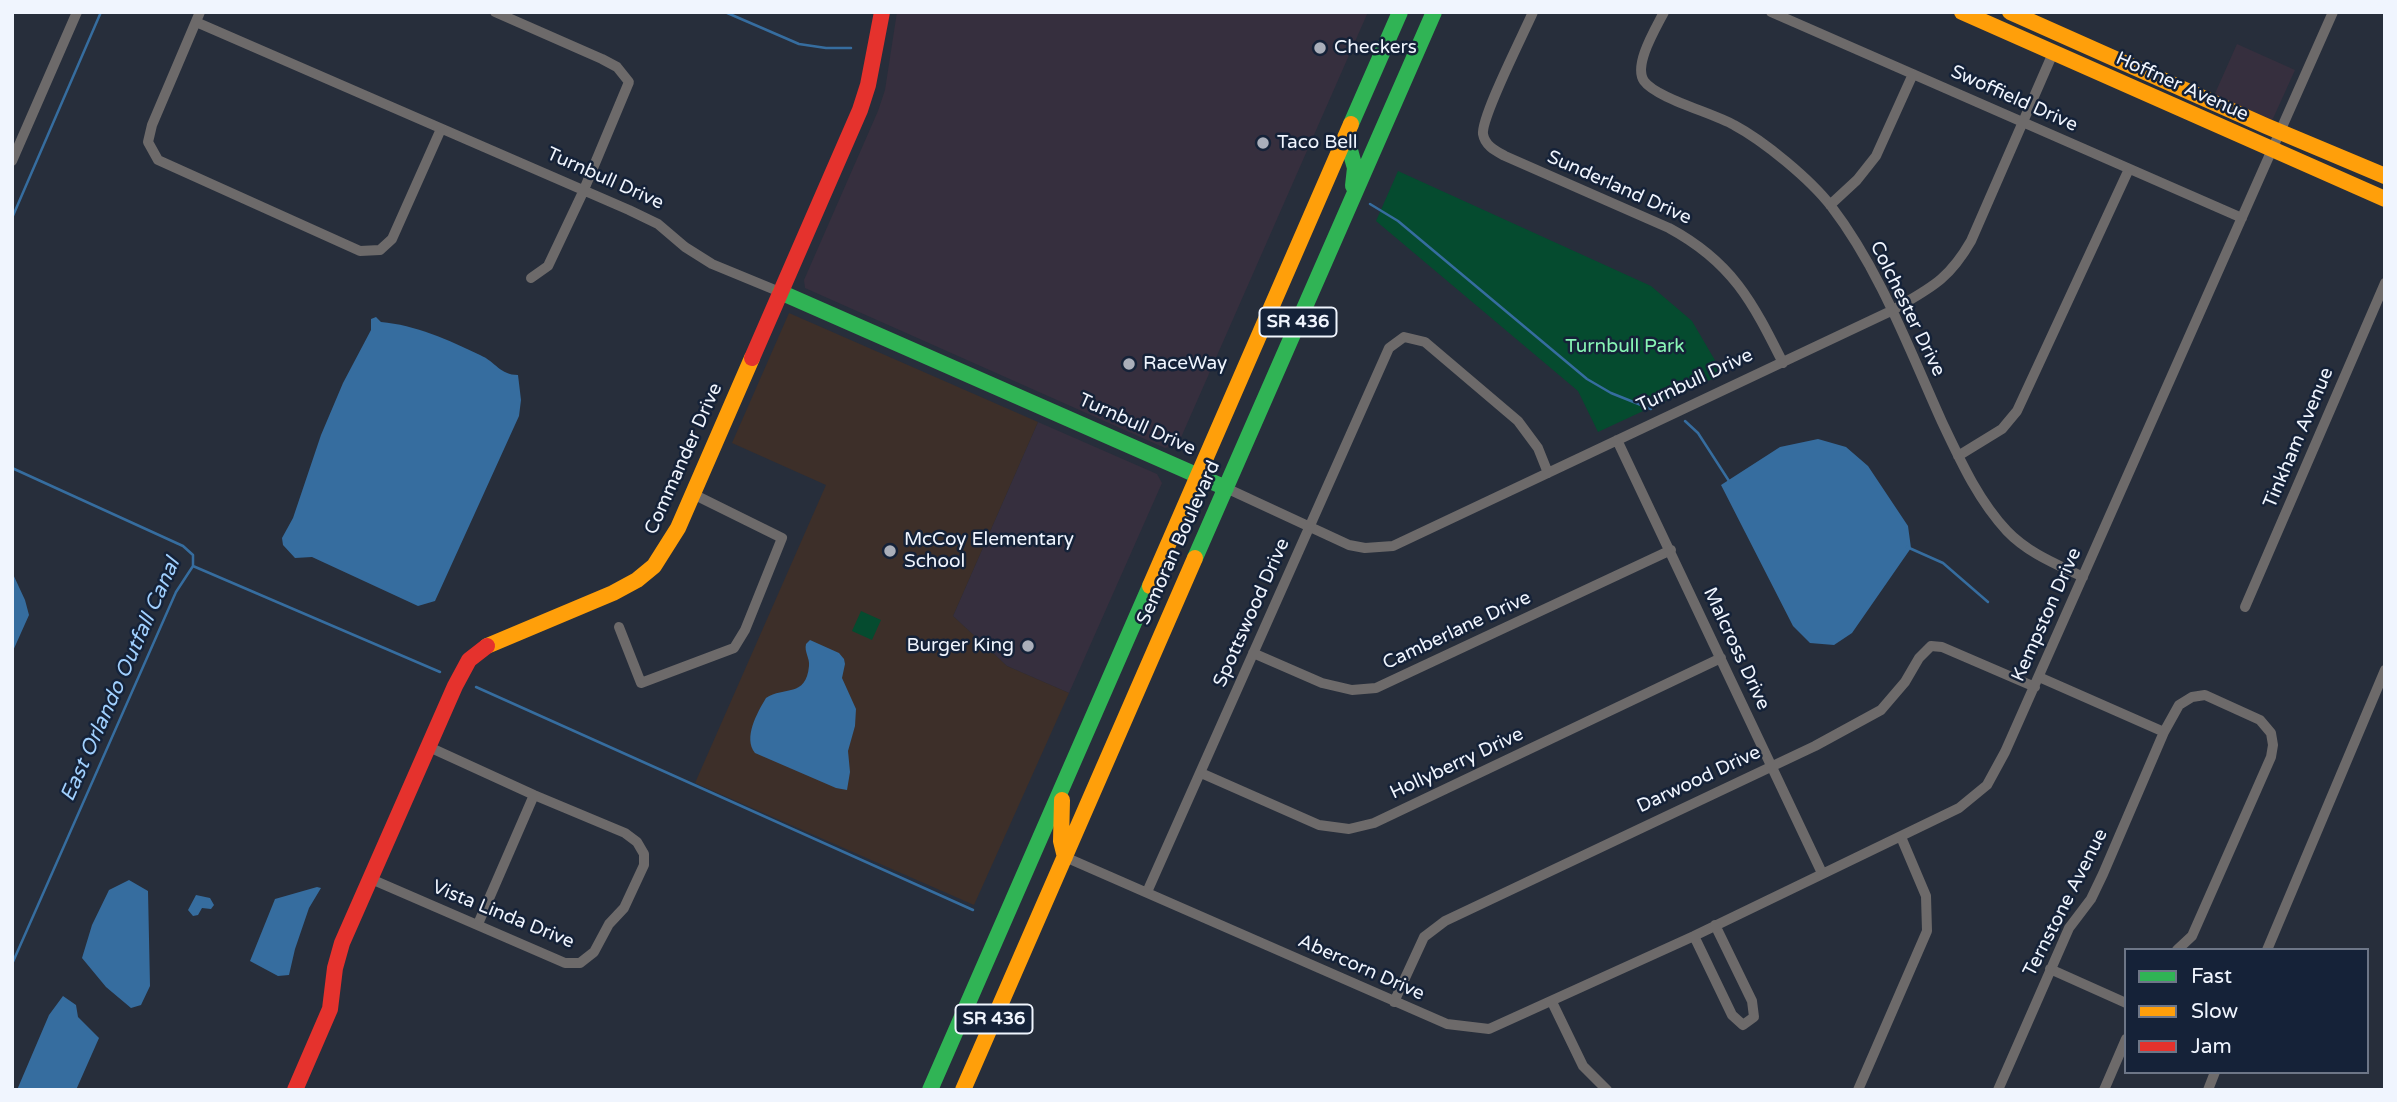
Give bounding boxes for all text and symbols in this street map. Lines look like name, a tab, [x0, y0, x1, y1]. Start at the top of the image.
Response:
place label: Checkers	[1334, 37, 1417, 59]
marker: Checkers	[1312, 40, 1328, 56]
street label: Hoffner Avenue	[2112, 48, 2252, 126]
street label: Swoffield Drive	[1947, 61, 2081, 137]
place label: Taco Bell	[1277, 132, 1358, 154]
marker: Taco Bell	[1255, 135, 1271, 151]
street label: Turnbull Drive	[543, 143, 667, 215]
street label: Sunderland Drive	[1543, 146, 1695, 230]
street label: Colchester Drive	[1864, 238, 1950, 380]
road number: SR 436	[1260, 308, 1336, 336]
park label: Turnbull Park	[1565, 336, 1685, 358]
street label: Turnbull Drive	[1633, 344, 1757, 418]
place label: RaceWay	[1143, 353, 1227, 375]
marker: RaceWay	[1121, 356, 1137, 372]
street label: Tinkham Avenue	[2259, 364, 2339, 512]
street label: Commander Drive	[640, 380, 728, 538]
street label: Turnbull Drive	[1075, 389, 1199, 461]
street label: Semoran Boulevard	[1133, 457, 1225, 629]
place label: McCoy Elementary School	[904, 529, 1074, 573]
street label: Spottswood Drive	[1209, 535, 1295, 691]
marker: McCoy Elementary School	[882, 543, 898, 559]
street label: Kempston Drive	[2007, 545, 2087, 685]
water label: East Orlando Outfall Canal	[56, 554, 186, 806]
street label: Malcross Drive	[1698, 584, 1774, 714]
street label: Camberlane Drive	[1379, 587, 1535, 675]
place label: Burger King	[906, 635, 1014, 657]
marker: Burger King	[1020, 638, 1036, 654]
street label: Hollyberry Drive	[1387, 723, 1527, 805]
street label: Darwood Drive	[1634, 741, 1764, 819]
street label: Ternstone Avenue	[2019, 825, 2113, 981]
street label: Vista Linda Drive	[429, 876, 577, 954]
street label: Abercorn Drive	[1294, 930, 1428, 1006]
legend	[2124, 948, 2369, 1074]
text: Fast	[2191, 964, 2232, 989]
text: Slow	[2191, 999, 2238, 1024]
road number: SR 436	[956, 1004, 1032, 1034]
text: Jam	[2191, 1034, 2232, 1059]

